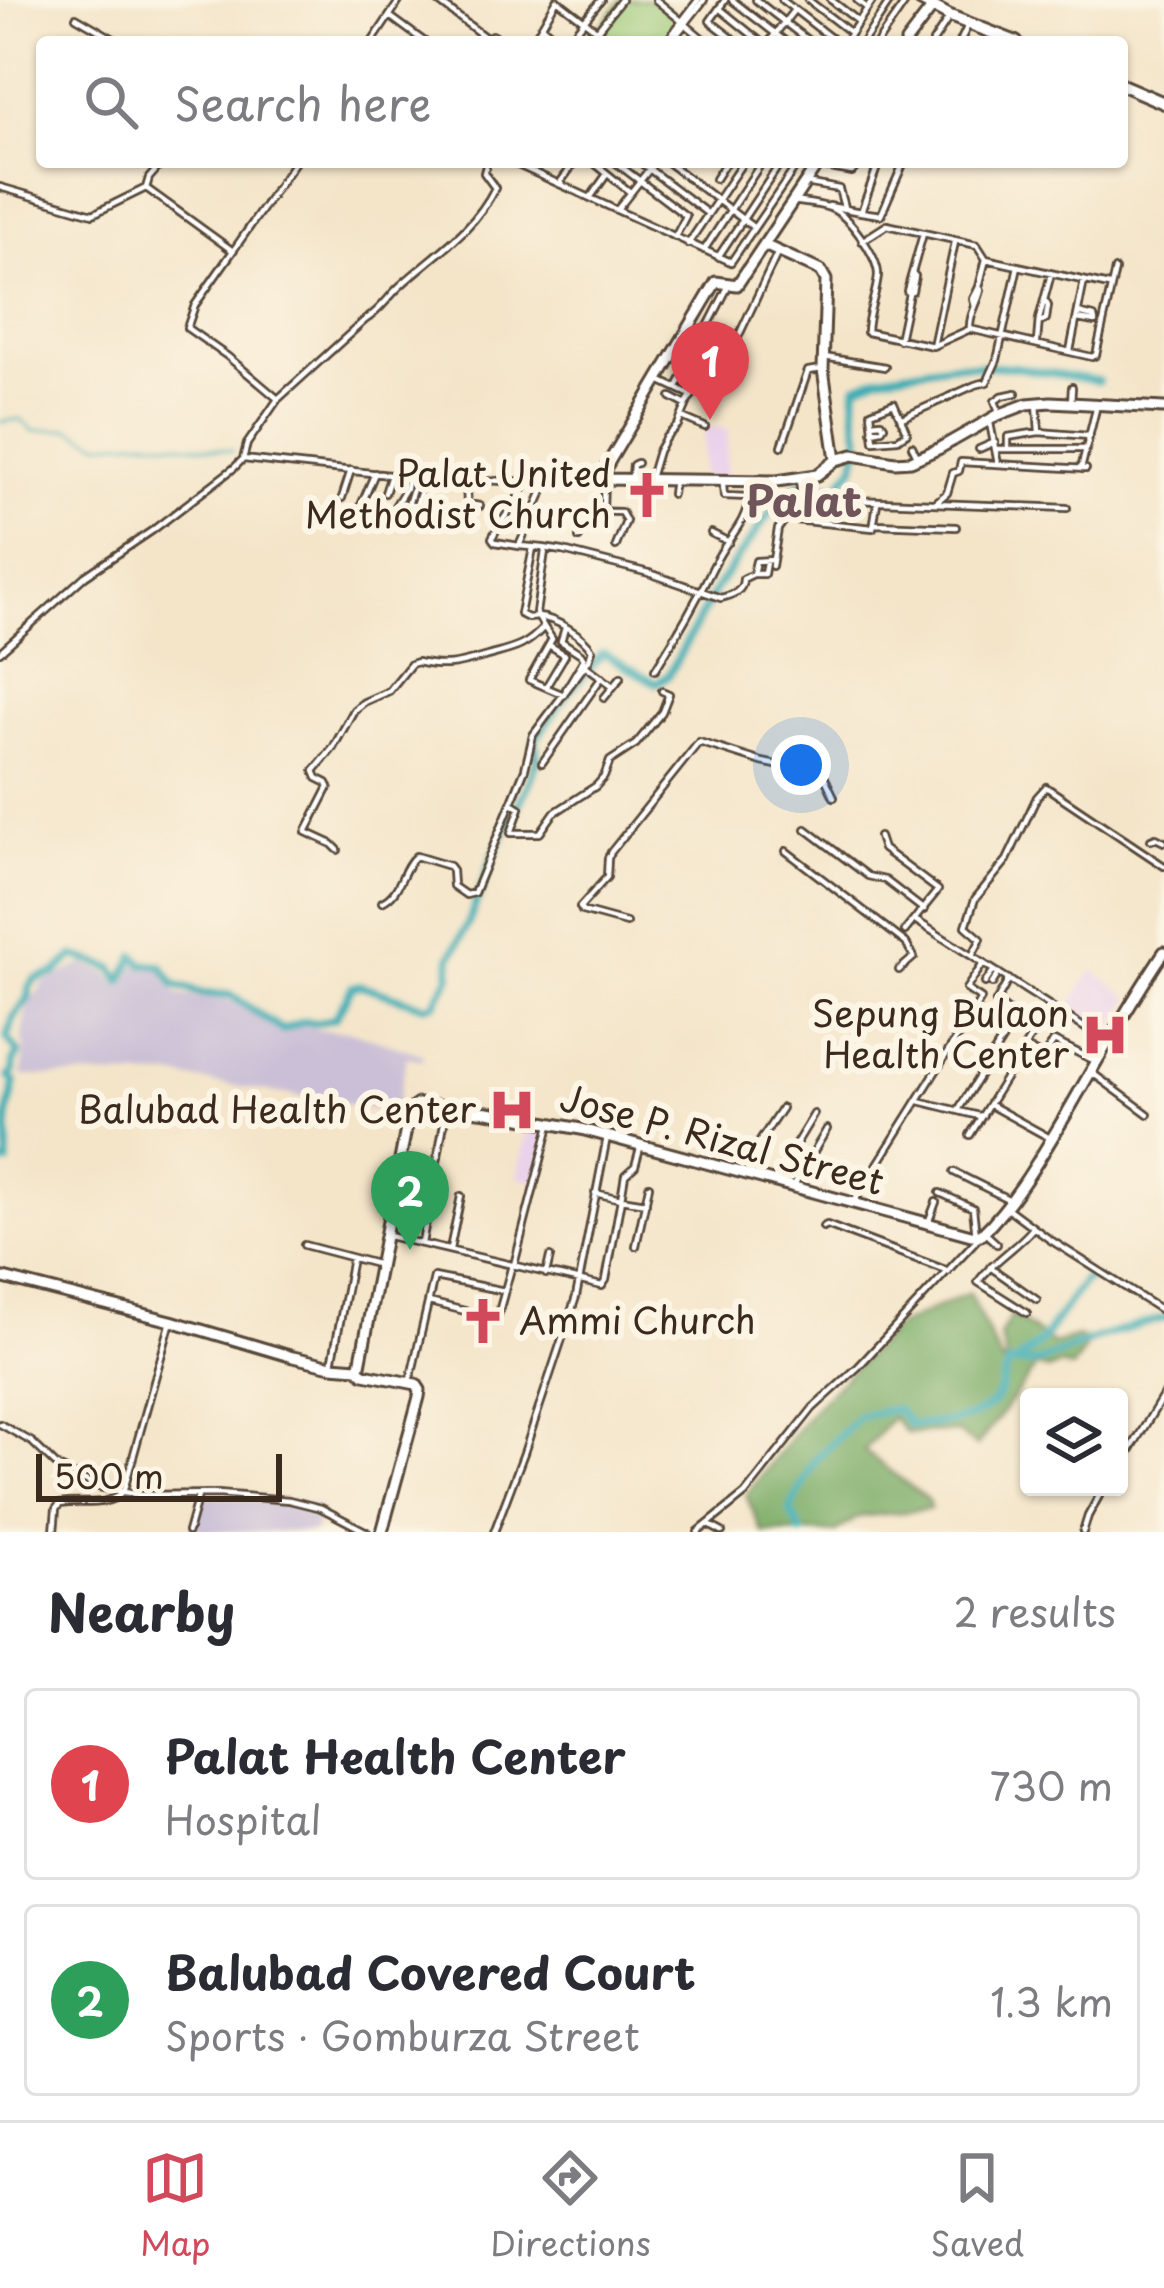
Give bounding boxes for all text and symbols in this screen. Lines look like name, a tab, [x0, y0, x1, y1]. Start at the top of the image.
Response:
search box	[36, 36, 1128, 168]
text: Search here	[174, 68, 431, 136]
icon: search	[78, 69, 144, 135]
pin: 1	[671, 321, 749, 420]
place label: Palat United Methodist Church	[305, 445, 611, 540]
district label: Palat	[746, 468, 862, 531]
church icon: Palat United Methodist Church	[622, 470, 672, 520]
your location	[771, 735, 831, 795]
place label: Sepung Bulaon Health Center	[812, 985, 1069, 1080]
hospital icon: Sepung Bulaon Health Center	[1080, 1010, 1130, 1060]
street label: Jose P. Rizal Street	[555, 1069, 890, 1207]
place label: Balubad Health Center	[78, 1081, 476, 1135]
hospital icon: Balubad Health Center	[487, 1085, 537, 1135]
pin: 2	[371, 1151, 449, 1250]
place label: Ammi Church	[519, 1292, 756, 1346]
church icon: Ammi Church	[458, 1296, 508, 1346]
map controls	[1020, 1388, 1128, 1496]
button: layers	[1020, 1388, 1128, 1496]
scale bar	[36, 1448, 282, 1501]
text: 500 m	[54, 1450, 164, 1500]
text: Nearby	[48, 1572, 235, 1649]
text: 2 results	[954, 1581, 1116, 1640]
text: Palat Health Center	[165, 1721, 626, 1789]
text: 1	[81, 1755, 99, 1814]
text: 730 m	[990, 1755, 1113, 1814]
text: Hospital	[165, 1789, 322, 1848]
text: Balubad Covered Court	[165, 1937, 696, 2005]
text: 2	[76, 1971, 104, 2030]
text: 1.3 km	[990, 1971, 1113, 2030]
text: Sports · Gomburza Street	[165, 2005, 640, 2064]
tab: Map	[140, 2145, 210, 2267]
tab: Directions	[490, 2145, 651, 2267]
tab: Saved	[930, 2145, 1024, 2267]

